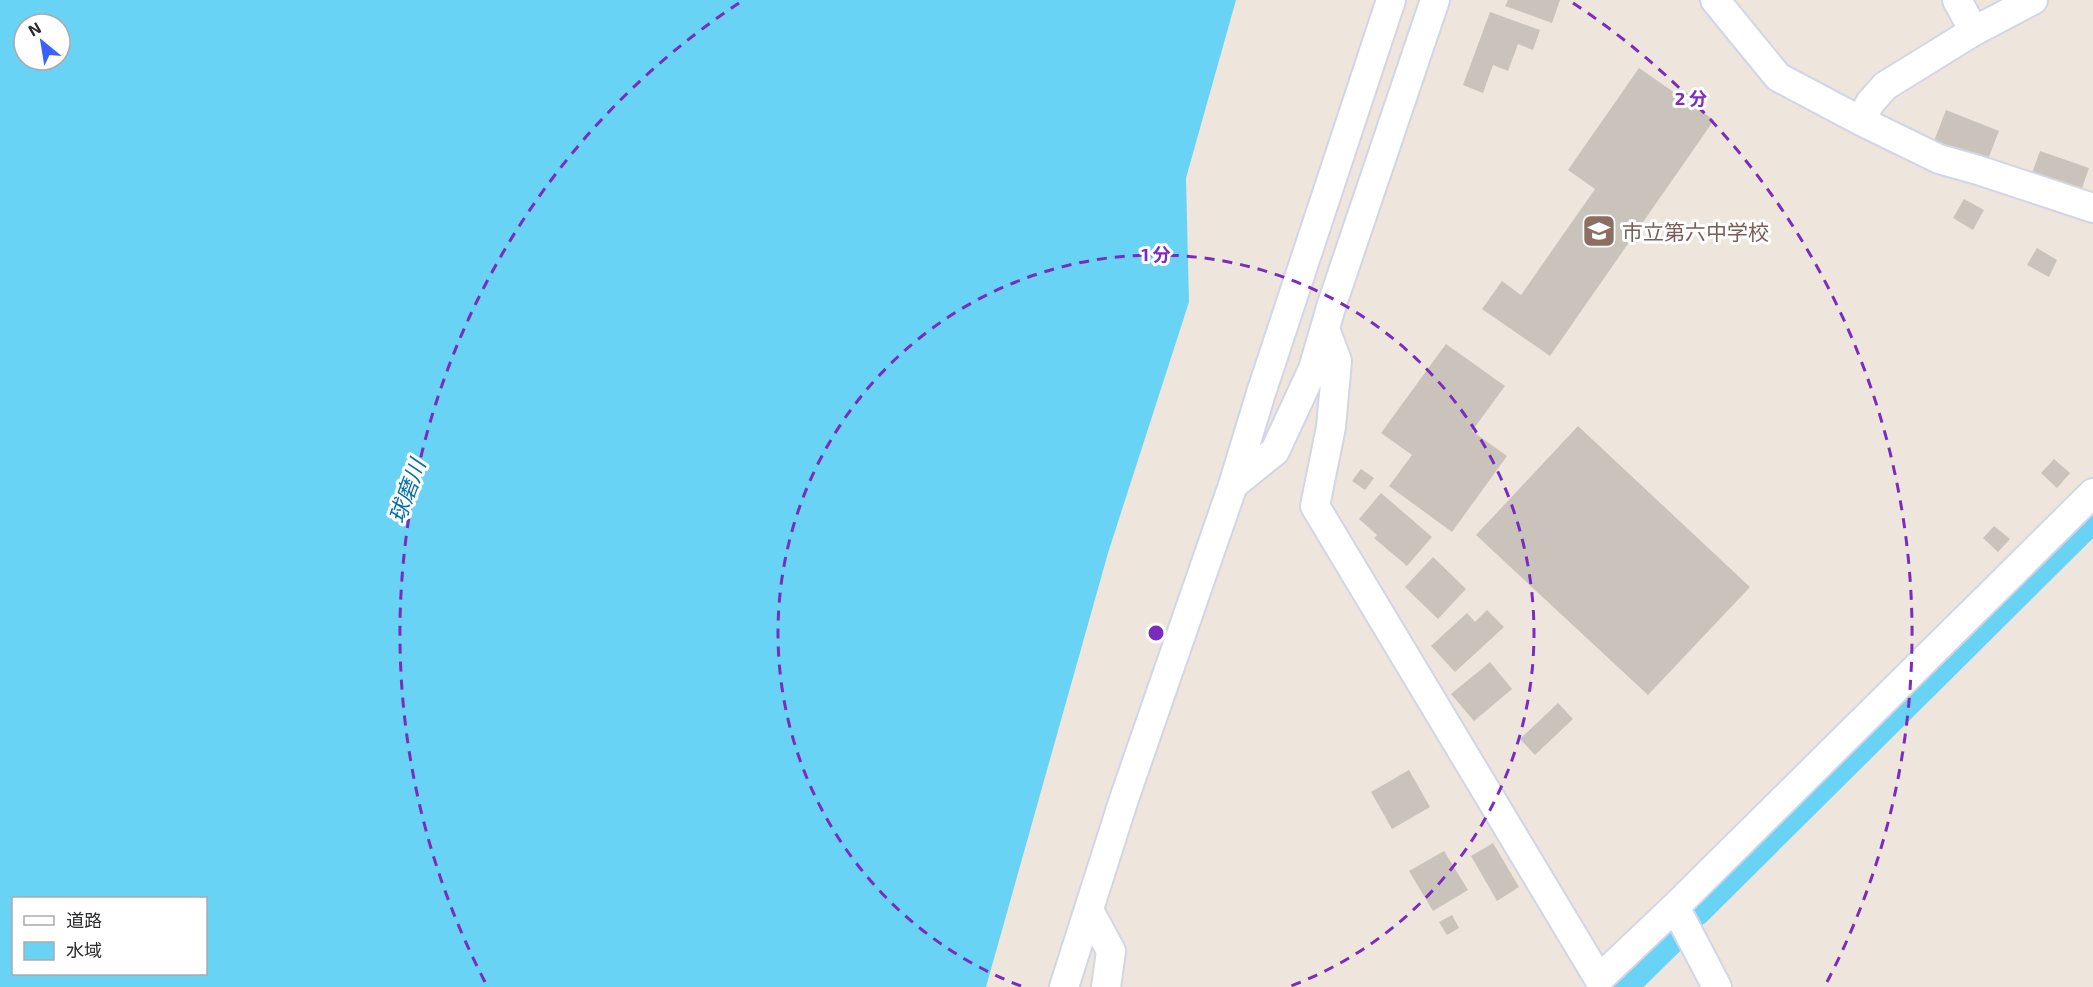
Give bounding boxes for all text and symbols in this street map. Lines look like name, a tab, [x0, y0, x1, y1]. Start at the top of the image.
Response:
north arrow	[12, 12, 72, 72]
text: N	[24, 17, 44, 40]
text: 2 分	[1675, 87, 1707, 109]
school or university icon: 市立第六中学校	[1581, 213, 1617, 249]
place label: 市立第六中学校	[1622, 219, 1769, 244]
text: 1 分	[1141, 243, 1171, 265]
water label: 球磨川	[382, 454, 430, 526]
centre of rings	[1146, 623, 1166, 643]
legend	[12, 897, 207, 975]
text: 道路	[66, 909, 102, 931]
text: 水域	[66, 939, 102, 961]

